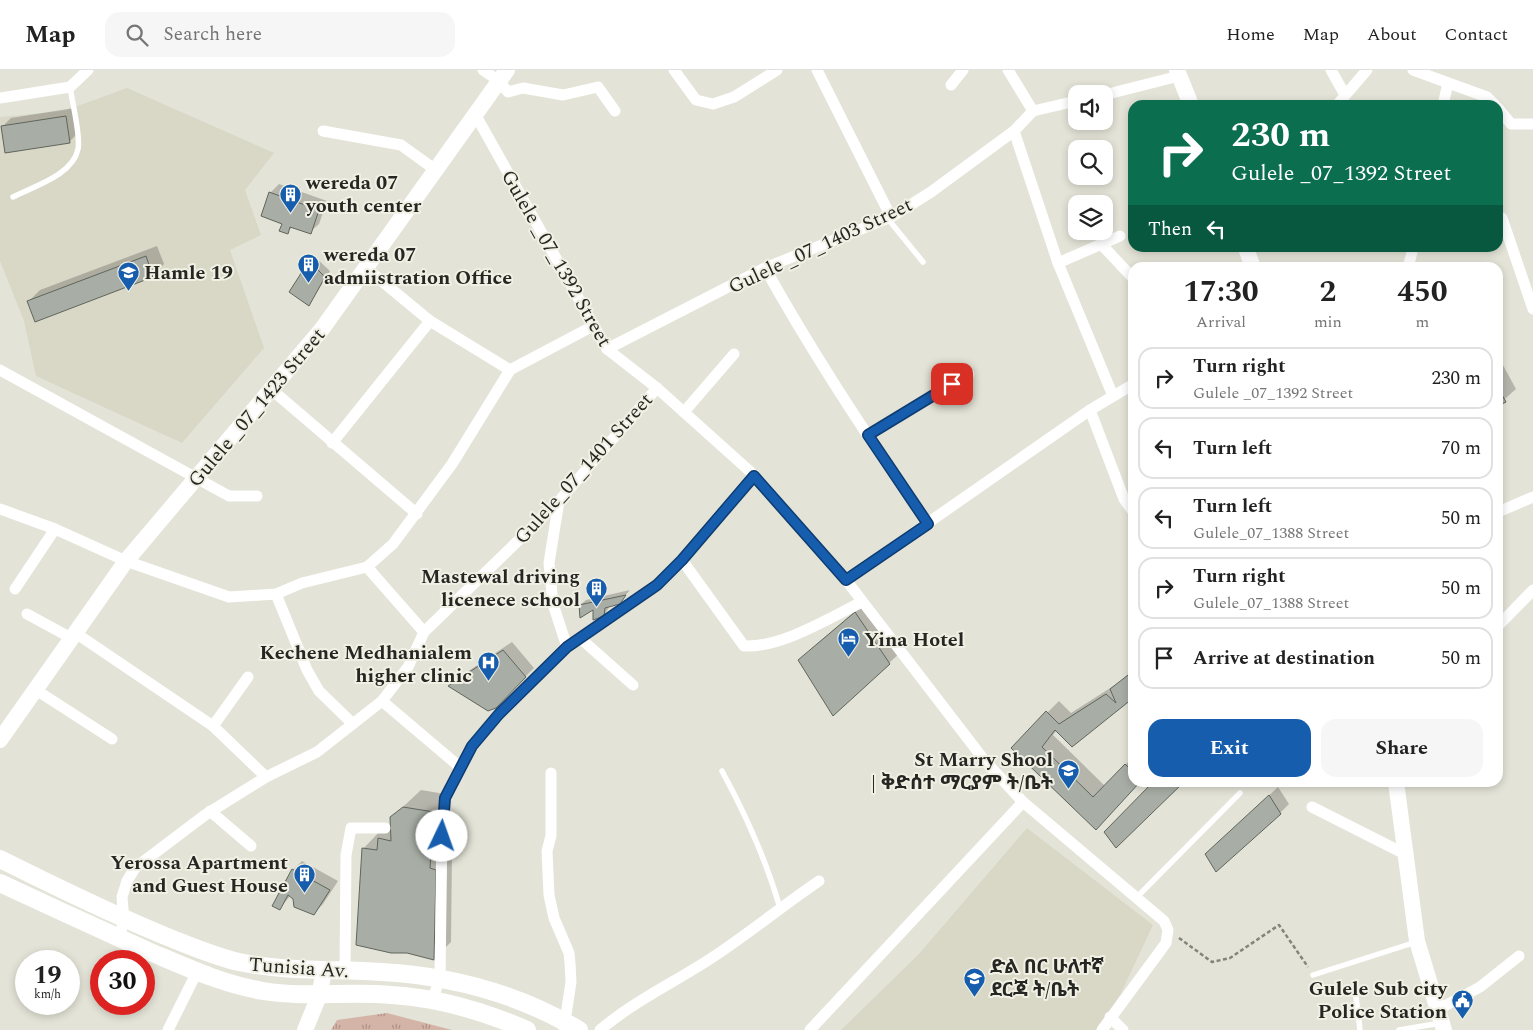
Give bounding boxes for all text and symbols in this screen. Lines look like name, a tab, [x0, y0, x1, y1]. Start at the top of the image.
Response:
search box	[105, 12, 455, 57]
text: Map	[25, 17, 75, 53]
text: Search here	[163, 20, 262, 49]
icon: search	[123, 21, 151, 49]
text: Home	[1226, 21, 1275, 48]
text: Map	[1303, 21, 1339, 48]
text: About	[1367, 21, 1417, 48]
text: Contact	[1445, 21, 1508, 48]
map controls	[1068, 85, 1113, 240]
button: sound	[1068, 85, 1113, 130]
text: 230 m	[1231, 109, 1330, 162]
icon: right	[1148, 120, 1213, 185]
button: search	[1068, 140, 1113, 185]
text: Gulele _07_1392 Street	[1231, 157, 1451, 190]
street label: Gulele _07_1392 Street	[493, 164, 619, 353]
place label: wereda 07 youth center	[305, 168, 422, 221]
building icon: wereda 07 youth center	[278, 182, 302, 213]
street label: Gulele _07_1403 Street	[723, 190, 917, 302]
button: layers	[1068, 195, 1113, 240]
text: Then	[1148, 215, 1192, 244]
icon: left	[1202, 215, 1230, 243]
place label: wereda 07 admiistration Office	[323, 240, 512, 293]
building icon: wereda 07 admiistration Office	[296, 253, 320, 284]
place label: Hamle 19	[144, 258, 233, 288]
school or university icon: Hamle 19	[116, 260, 140, 291]
text: 17:30	[1183, 269, 1259, 315]
text: 2	[1319, 269, 1336, 315]
text: 450	[1397, 269, 1448, 315]
text: Arrival	[1196, 310, 1246, 334]
text: min	[1314, 310, 1342, 334]
text: m	[1416, 310, 1429, 334]
street label: Gulele _07_1423 Street	[181, 321, 333, 494]
text: Turn right	[1193, 352, 1286, 381]
pin	[931, 363, 973, 405]
icon: right	[1150, 364, 1178, 392]
text: 230 m	[1431, 364, 1481, 393]
icon: arrive	[938, 370, 966, 398]
text: Gulele _07_1392 Street	[1193, 381, 1353, 405]
street label: Gulele_07_1401 Street	[507, 386, 660, 551]
icon: left	[1150, 434, 1178, 462]
text: Turn left	[1193, 434, 1272, 463]
text: 70 m	[1441, 434, 1481, 463]
text: Turn left	[1193, 492, 1272, 521]
icon: left	[1150, 504, 1178, 532]
text: 50 m	[1441, 504, 1481, 533]
text: Gulele_07_1388 Street	[1193, 521, 1349, 545]
place label: Mastewal driving licenece school	[421, 562, 580, 615]
text: Turn right	[1193, 562, 1286, 591]
icon: right	[1150, 574, 1178, 602]
text: 50 m	[1441, 574, 1481, 603]
building icon: Mastewal driving licenece school	[584, 576, 608, 607]
text: Gulele_07_1388 Street	[1193, 591, 1349, 615]
place label: Yina Hotel	[864, 625, 964, 655]
hotel icon: Yina Hotel	[836, 627, 860, 658]
place label: Kechene Medhanialem higher clinic	[260, 638, 472, 691]
icon: arrive	[1150, 644, 1178, 672]
text: Arrive at destination	[1193, 644, 1375, 673]
text: 50 m	[1441, 644, 1481, 673]
hospital icon: Kechene Medhanialem higher clinic	[476, 651, 500, 682]
button: Exit	[1148, 719, 1311, 777]
button: Share	[1321, 719, 1483, 777]
place label: St Marry Shool | ቅድሰተ ማርያም ት/ቤት	[871, 745, 1054, 798]
school or university icon: St Marry Shool | ቅድሰተ ማርያም ት/ቤት	[1057, 759, 1081, 790]
position arrow	[415, 809, 467, 861]
place label: Yerossa Apartment and Guest House	[110, 848, 288, 901]
building icon: Yerossa Apartment and Guest House	[292, 862, 316, 893]
speed limit sign: 30	[90, 950, 155, 1015]
street label: Tunisia Av.	[248, 950, 350, 986]
place label: ድል በር ሁለተኛ ደርጃ ት/ቤት	[990, 952, 1104, 1005]
text: 19	[33, 957, 62, 995]
school or university icon: ድል በር ሁለተኛ ደርጃ ት/ቤት	[962, 966, 986, 997]
place label: Gulele Sub city Police Station	[1309, 974, 1448, 1027]
text: km/h	[34, 985, 61, 1004]
public building icon: Gulele Sub city Police Station	[1451, 988, 1475, 1019]

